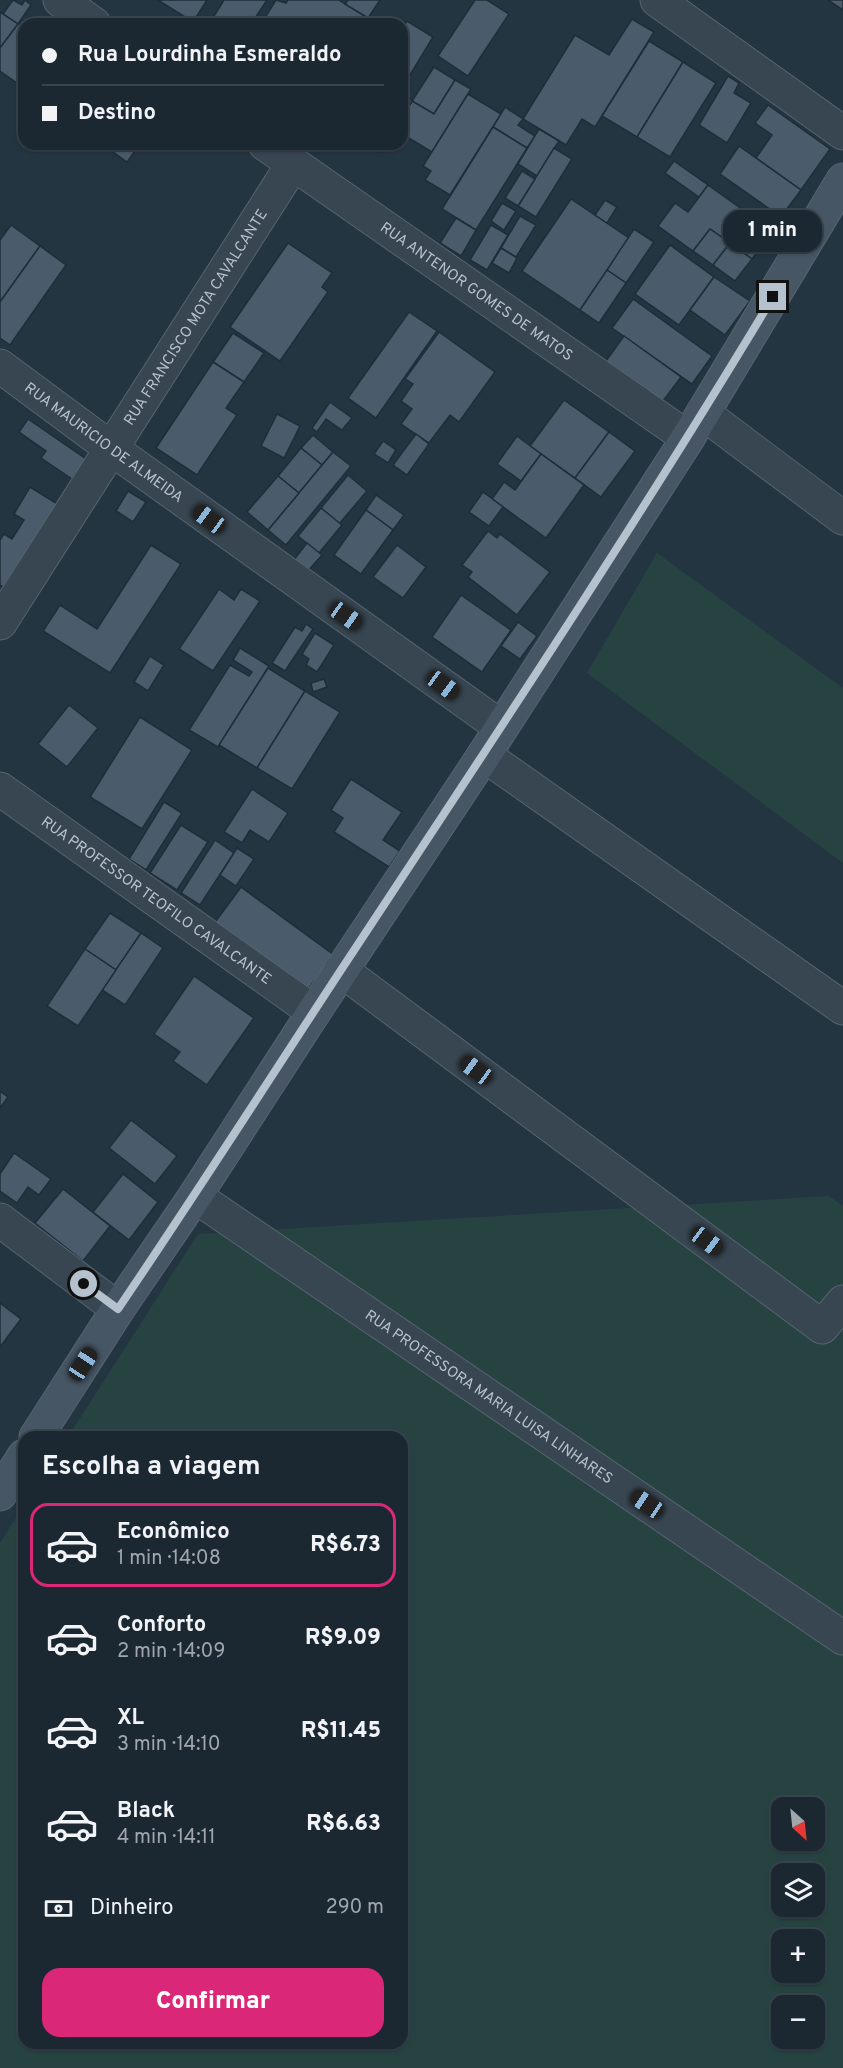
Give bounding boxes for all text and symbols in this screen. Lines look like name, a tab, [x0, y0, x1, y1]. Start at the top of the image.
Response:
text: Rua Lourdinha Esmeraldo	[78, 42, 342, 69]
text: Destino	[78, 100, 156, 127]
street label: RUA FRANCISCO MOTA CAVALCANTE	[121, 206, 273, 429]
callout: 1 min	[724, 210, 822, 252]
text: 1 min	[748, 218, 797, 244]
street label: RUA ANTENOR GOMES DE MATOS	[376, 219, 576, 366]
route end	[759, 283, 786, 310]
street label: RUA MAURICIO DE ALMEIDA	[20, 379, 186, 508]
car	[189, 501, 229, 537]
car	[326, 598, 366, 634]
car	[423, 667, 463, 703]
street label: RUA PROFESSOR TEOFILO CAVALCANTE	[37, 813, 275, 990]
car	[456, 1052, 496, 1088]
car	[687, 1223, 727, 1259]
route start	[70, 1270, 97, 1297]
street label: RUA PROFESSORA MARIA LUISA LINHARES	[361, 1307, 616, 1489]
car	[66, 1344, 100, 1384]
text: Escolha a viagem	[42, 1450, 261, 1484]
car	[627, 1486, 667, 1522]
icon: car	[45, 1518, 99, 1572]
text: Econômico	[117, 1519, 230, 1546]
text: R$6.73	[310, 1532, 381, 1559]
text: 1 min · 14:08	[117, 1546, 221, 1572]
icon: car	[45, 1611, 99, 1665]
text: Conforto	[117, 1612, 206, 1639]
text: R$9.09	[305, 1625, 381, 1652]
text: 2 min · 14:09	[117, 1639, 225, 1665]
icon: car	[45, 1704, 99, 1758]
text: XL	[117, 1705, 144, 1732]
text: R$11.45	[301, 1718, 381, 1745]
text: 3 min · 14:10	[117, 1732, 221, 1758]
icon: car	[45, 1797, 99, 1851]
north arrow	[771, 1797, 825, 1851]
map controls	[771, 1797, 825, 2049]
text: Black	[117, 1798, 175, 1825]
text: R$6.63	[306, 1811, 381, 1838]
text: 4 min · 14:11	[117, 1825, 216, 1851]
button: layers	[771, 1863, 825, 1917]
icon: cash	[42, 1892, 75, 1925]
text: Dinheiro	[90, 1895, 173, 1922]
text: 290 m	[326, 1895, 384, 1921]
button: +	[771, 1929, 825, 1983]
button: Confirmar	[42, 1968, 384, 2037]
button: −	[771, 1995, 825, 2049]

